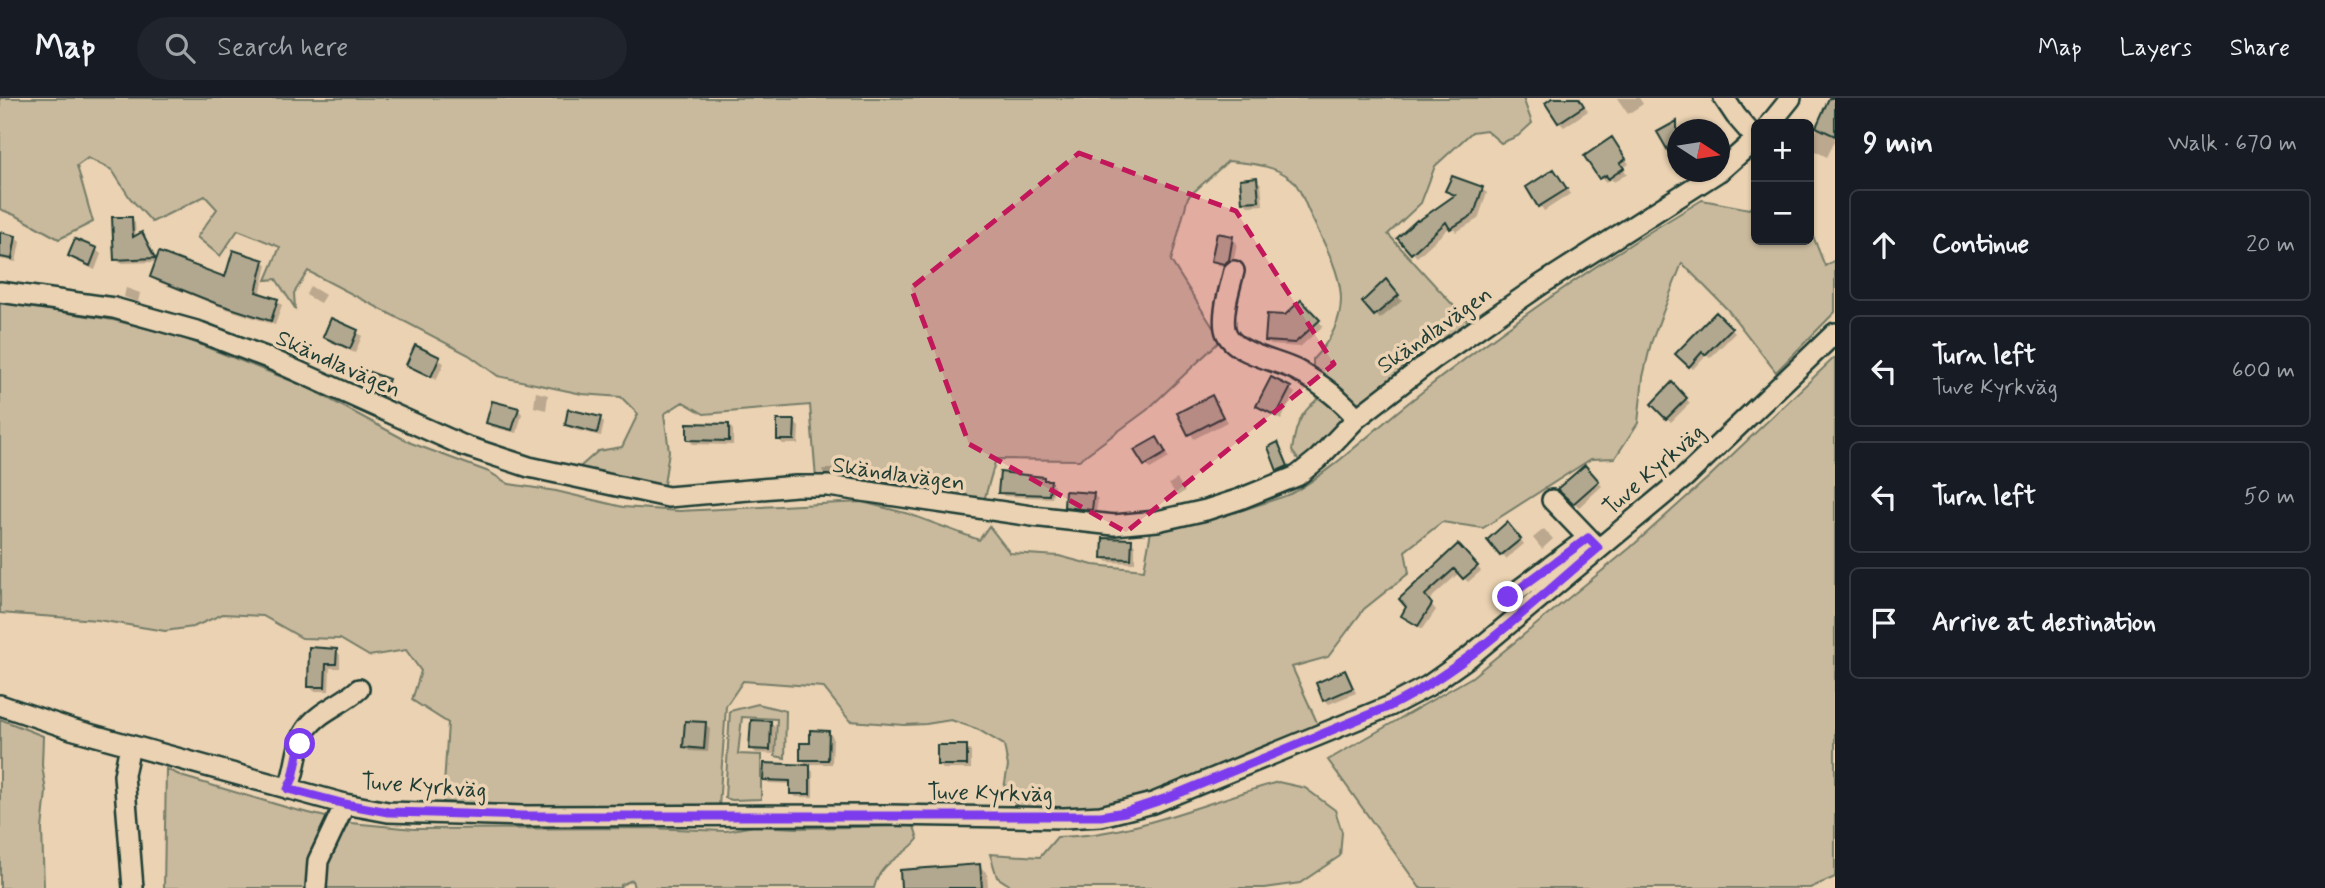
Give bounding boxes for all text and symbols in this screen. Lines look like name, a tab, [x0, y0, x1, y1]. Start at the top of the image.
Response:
search box	[137, 17, 627, 80]
text: Map	[35, 26, 95, 70]
icon: search	[161, 29, 199, 67]
text: Search here	[217, 31, 348, 65]
text: Map	[2038, 33, 2082, 64]
text: Layers	[2120, 33, 2192, 64]
text: Share	[2230, 33, 2290, 64]
north arrow	[1667, 119, 1730, 182]
map controls	[1751, 119, 1814, 245]
button: +	[1751, 119, 1814, 182]
text: 9 min	[1863, 124, 1933, 163]
text: Walk · 670 m	[2168, 129, 2297, 159]
button: −	[1751, 182, 1814, 245]
icon: ahead	[1865, 226, 1903, 264]
text: Continue	[1932, 228, 2029, 262]
text: 20 m	[2246, 230, 2295, 260]
street label: Skändlavägen	[1372, 280, 1499, 381]
street label: Skändlavägen	[271, 324, 405, 406]
text: Turn left	[1932, 339, 2036, 373]
icon: left	[1865, 352, 1903, 390]
text: 600 m	[2232, 356, 2295, 386]
text: Tuve Kyrkväg	[1932, 373, 2058, 403]
street label: Tuve Kyrkväg	[1597, 418, 1712, 523]
street label: Skändlavägen	[830, 451, 967, 499]
icon: left	[1865, 478, 1903, 516]
text: Turn left	[1932, 480, 2036, 514]
text: 50 m	[2244, 482, 2295, 512]
route end	[1492, 581, 1523, 612]
icon: arrive	[1865, 604, 1903, 642]
text: Arrive at destination	[1932, 606, 2156, 640]
route start	[284, 728, 315, 759]
street label: Tuve Kyrkväg	[360, 768, 488, 806]
street label: Tuve Kyrkväg	[927, 778, 1053, 810]

